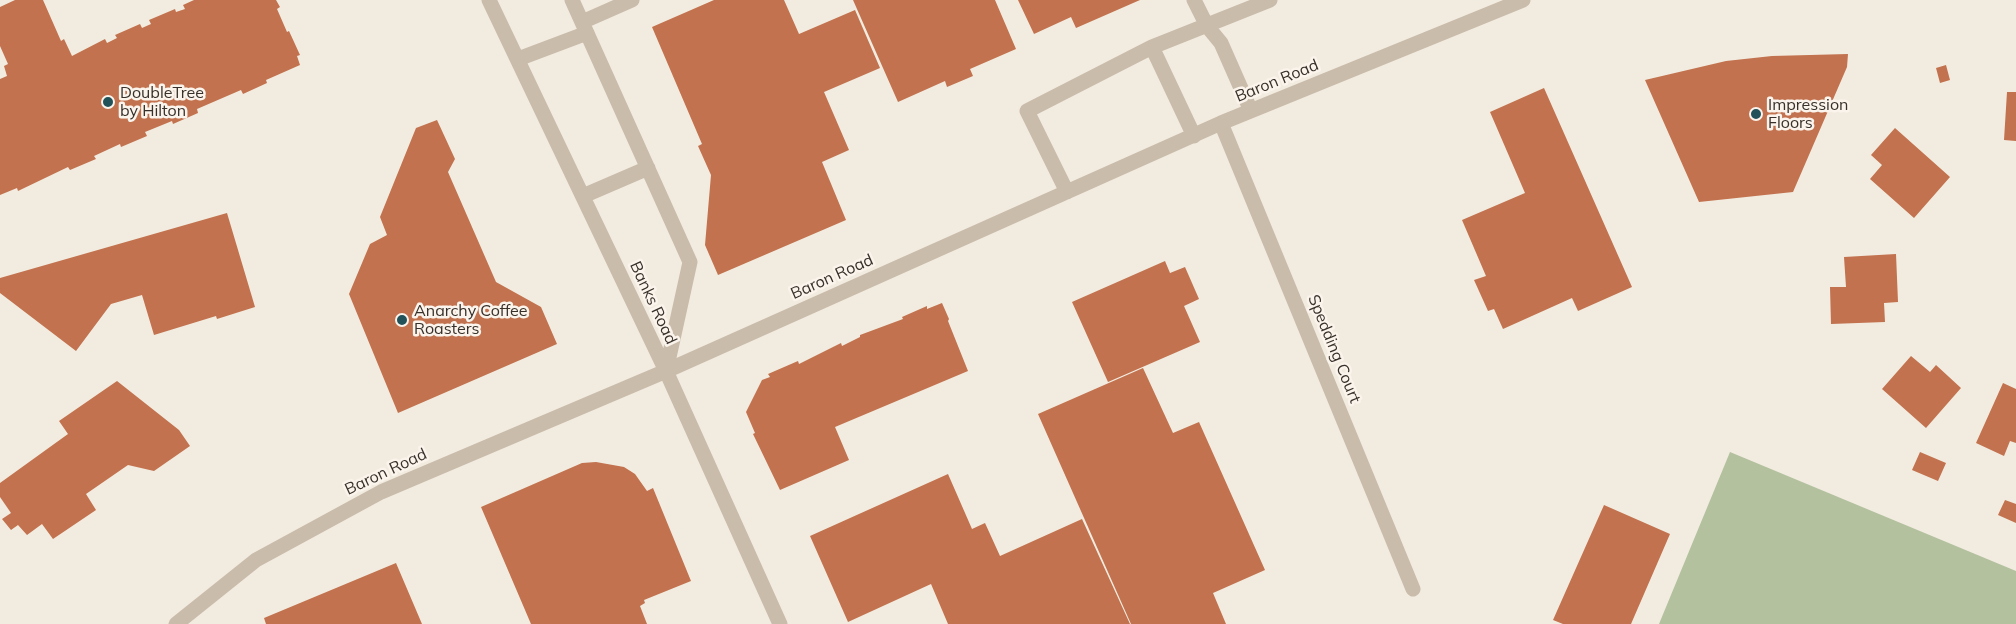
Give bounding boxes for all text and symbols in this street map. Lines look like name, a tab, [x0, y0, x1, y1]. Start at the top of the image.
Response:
street label: Baron Road	[1233, 56, 1321, 106]
place label: DoubleTree by Hilton	[120, 83, 204, 121]
marker: DoubleTree by Hilton	[101, 95, 115, 109]
place label: Impression Floors	[1768, 95, 1848, 133]
marker: Impression Floors	[1749, 107, 1763, 121]
street label: Baron Road	[788, 250, 876, 304]
street label: Banks Road	[625, 258, 681, 348]
street label: Spedding Court	[1304, 292, 1364, 406]
place label: Anarchy Coffee Roasters	[414, 301, 528, 339]
marker: Anarchy Coffee Roasters	[395, 313, 409, 327]
street label: Baron Road	[342, 445, 430, 499]

